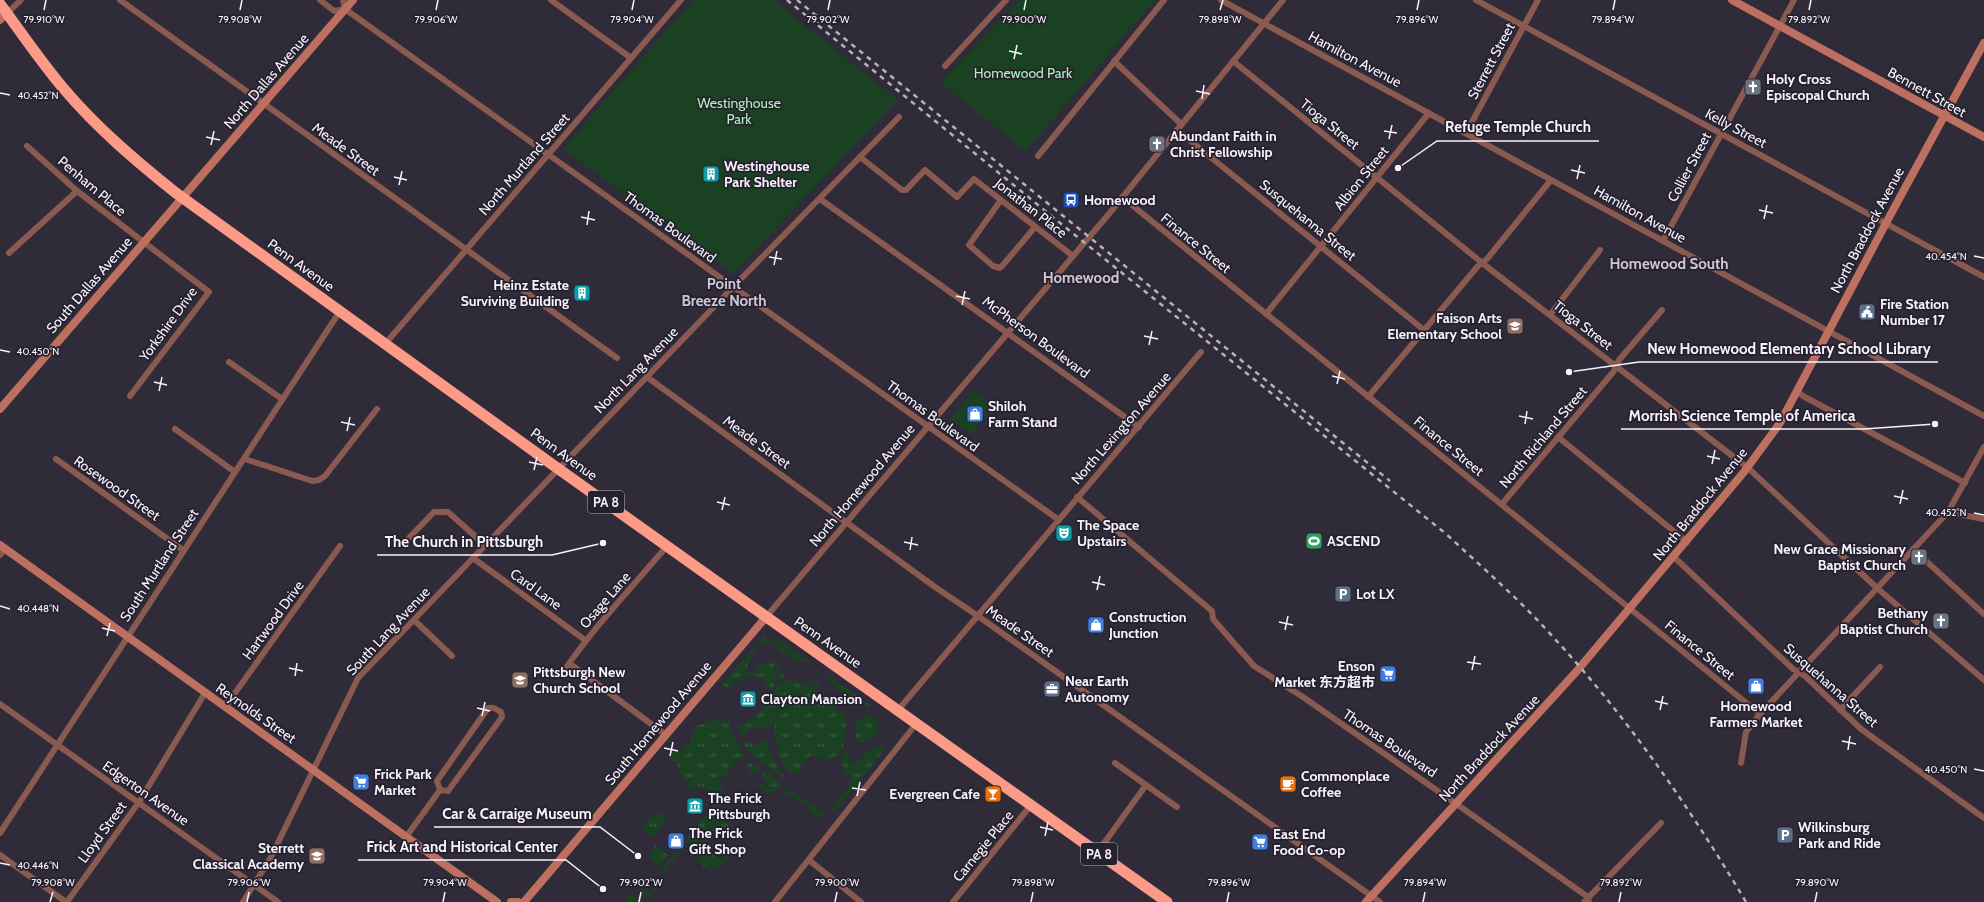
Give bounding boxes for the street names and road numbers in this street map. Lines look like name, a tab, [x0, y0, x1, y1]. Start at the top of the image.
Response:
street label: Sterrett Street	[1463, 19, 1519, 102]
street label: Hamilton Avenue	[1305, 27, 1405, 91]
street label: North Dallas Avenue	[220, 30, 312, 132]
street label: Bennett Street	[1885, 63, 1970, 121]
street label: Tioga Street	[1297, 95, 1363, 153]
street label: Kelly Street	[1702, 104, 1770, 152]
street label: North Murtland Street	[475, 109, 574, 219]
street label: Meade Street	[309, 118, 384, 180]
street label: Collier Street	[1663, 129, 1715, 205]
street label: Albion Street	[1330, 142, 1392, 214]
street label: Penham Place	[54, 152, 130, 220]
street label: North Braddock Avenue	[1826, 164, 1908, 296]
street label: Jonathan Place	[990, 174, 1071, 242]
street label: Susquehanna Street	[1256, 175, 1360, 265]
street label: Hamilton Avenue	[1591, 181, 1689, 247]
street label: Thomas Boulevard	[620, 187, 720, 267]
street label: Finance Street	[1157, 209, 1235, 277]
street label: South Dallas Avenue	[42, 233, 136, 337]
street label: Penn Avenue	[264, 235, 338, 295]
street label: Yorkshire Drive	[134, 283, 201, 365]
street label: McPherson Boulevard	[979, 292, 1093, 382]
street label: Tioga Street	[1550, 296, 1617, 354]
street label: North Lang Avenue	[590, 323, 682, 417]
street label: North Lexington Avenue	[1067, 368, 1175, 488]
street label: Thomas Boulevard	[883, 376, 983, 456]
street label: North Richland Street	[1495, 382, 1591, 492]
street label: Meade Street	[720, 411, 795, 473]
street label: Finance Street	[1410, 412, 1488, 480]
street label: North Homewood Avenue	[805, 420, 919, 550]
street label: Penn Avenue	[527, 424, 601, 484]
street label: North Braddock Avenue	[1649, 444, 1751, 564]
street label: Rosewood Street	[70, 452, 164, 525]
road number: PA 8	[588, 491, 624, 513]
street label: South Murtland Street	[116, 505, 202, 625]
street label: Card Lane	[507, 564, 565, 614]
street label: Osage Lane	[575, 568, 635, 632]
street label: Hartwood Drive	[238, 577, 308, 663]
street label: South Lang Avenue	[342, 583, 434, 679]
street label: Meade Street	[982, 601, 1058, 661]
street label: Penn Avenue	[791, 612, 865, 672]
street label: Finance Street	[1661, 616, 1739, 684]
street label: Susquehanna Street	[1780, 639, 1882, 731]
street label: South Homewood Avenue	[601, 657, 715, 789]
street label: Reynolds Street	[212, 679, 300, 747]
street label: North Braddock Avenue	[1435, 691, 1543, 805]
street label: Thomas Boulevard	[1339, 705, 1441, 781]
street label: Edgerton Avenue	[99, 756, 193, 830]
street label: Lloyd Street	[74, 798, 130, 866]
street label: Carnegie Place	[949, 807, 1017, 885]
road number: PA 8	[1081, 843, 1117, 865]

